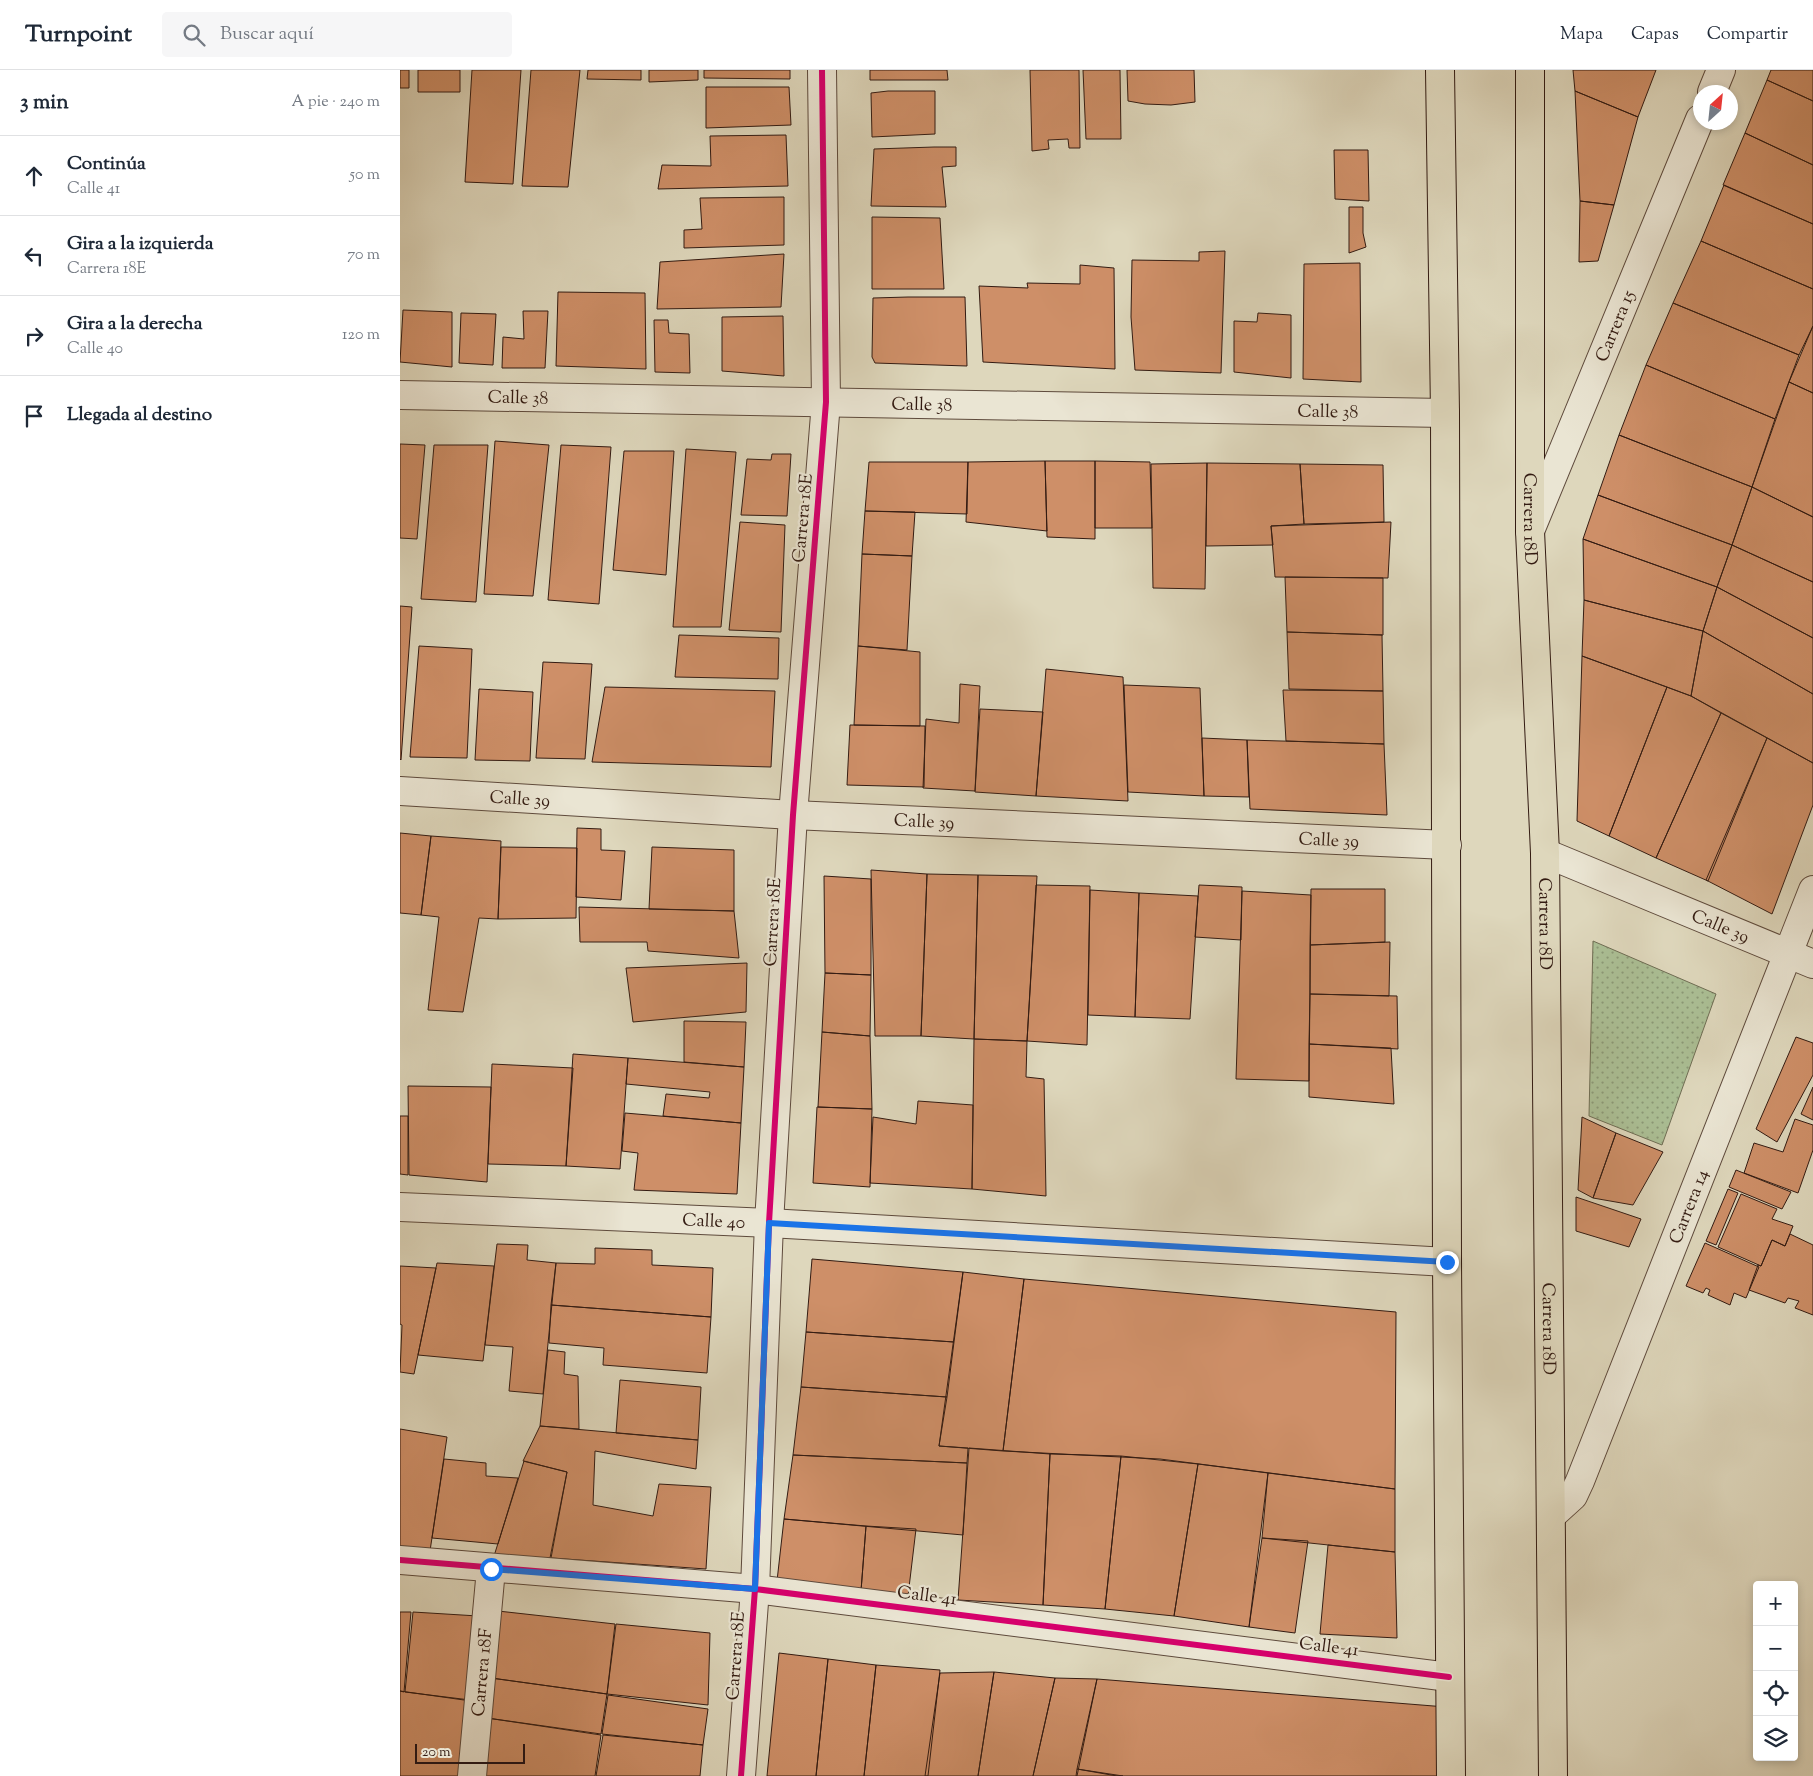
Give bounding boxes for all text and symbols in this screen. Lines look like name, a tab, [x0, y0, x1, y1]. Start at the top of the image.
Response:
search box	[162, 12, 512, 57]
text: Turnpoint	[25, 18, 132, 52]
icon: search	[180, 21, 208, 49]
text: Buscar aquí	[220, 21, 314, 48]
text: Mapa	[1560, 22, 1603, 48]
text: Capas	[1631, 22, 1679, 48]
text: Compartir	[1707, 22, 1788, 48]
north arrow	[1693, 85, 1738, 130]
text: 3 min	[20, 88, 69, 118]
text: A pie · 240 m	[291, 91, 380, 114]
text: Continúa	[67, 151, 146, 178]
icon: ahead	[20, 162, 48, 190]
text: 50 m	[349, 164, 380, 187]
text: Calle 41	[67, 178, 120, 201]
text: Gira a la izquierda	[67, 231, 213, 258]
icon: left	[20, 242, 48, 270]
text: 70 m	[347, 244, 380, 267]
text: Carrera 18E	[67, 258, 146, 281]
street label: Carrera 15	[1590, 287, 1643, 366]
text: Gira a la derecha	[67, 311, 202, 338]
icon: right	[20, 322, 48, 350]
text: 120 m	[342, 324, 380, 347]
text: Calle 40	[67, 338, 123, 361]
street label: Calle 38	[487, 386, 549, 413]
street label: Calle 38	[891, 392, 953, 420]
street label: Calle 38	[1297, 399, 1359, 427]
icon: arrive	[20, 402, 48, 430]
text: Llegada al destino	[67, 402, 212, 429]
street label: Carrera 18E	[787, 473, 821, 564]
street label: Carrera 18D	[1515, 473, 1543, 566]
street label: Calle 39	[489, 785, 551, 815]
street label: Calle 39	[893, 809, 955, 837]
street label: Calle 39	[1298, 827, 1360, 856]
street label: Carrera 18E	[759, 877, 789, 967]
street label: Carrera 18D	[1530, 877, 1557, 970]
street label: Calle 39	[1687, 904, 1753, 951]
street label: Carrera 14	[1664, 1166, 1717, 1248]
street label: Calle 40	[682, 1208, 746, 1237]
route end	[1436, 1251, 1459, 1274]
street label: Carrera 18D	[1534, 1282, 1561, 1375]
route start	[480, 1558, 503, 1581]
street label: Calle 41	[895, 1580, 958, 1614]
map controls	[1753, 1581, 1798, 1761]
button: +	[1753, 1581, 1798, 1626]
street label: Carrera 18E	[721, 1611, 753, 1701]
button: −	[1753, 1626, 1798, 1671]
street label: Carrera 18F	[467, 1627, 500, 1718]
street label: Calle 41	[1297, 1631, 1360, 1665]
button: locate	[1753, 1671, 1798, 1716]
button: layers	[1753, 1716, 1798, 1761]
scale bar	[415, 1741, 525, 1764]
text: 20 m	[422, 1743, 451, 1763]

